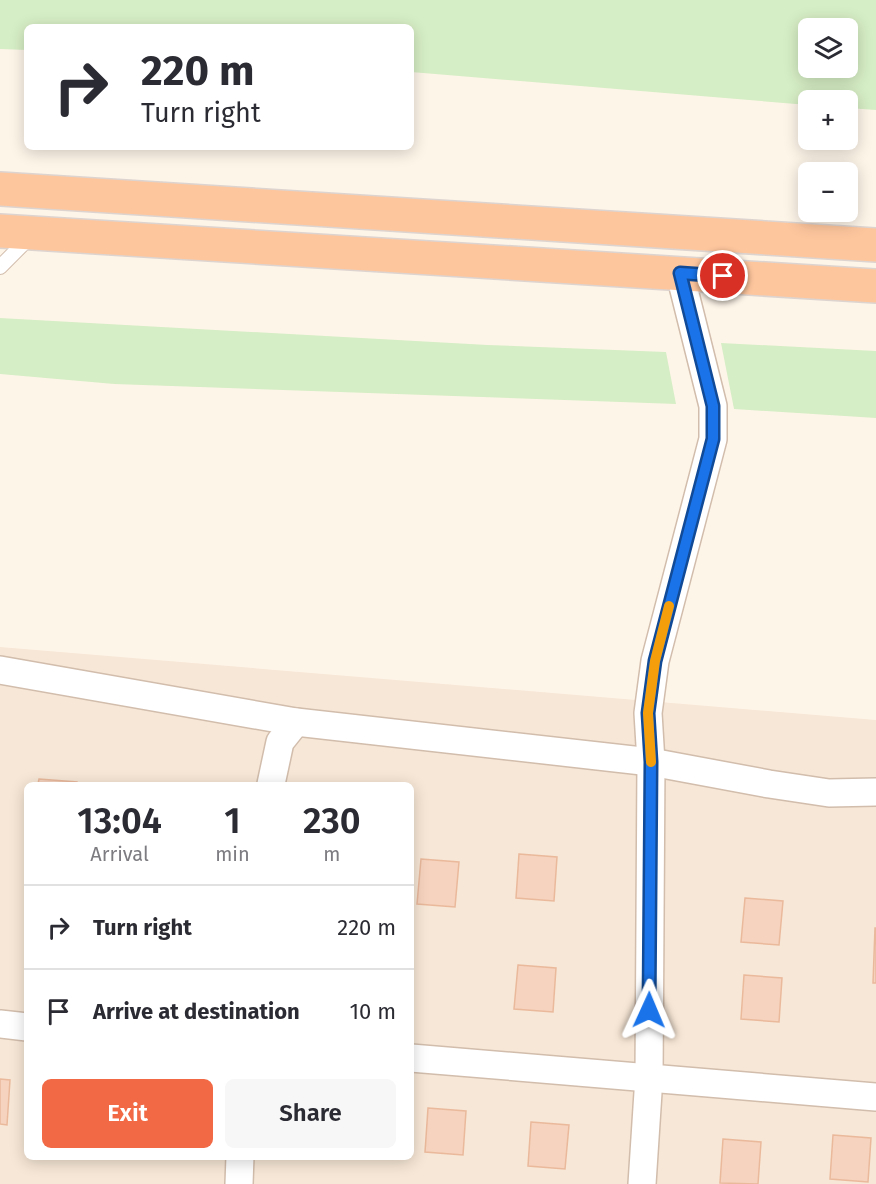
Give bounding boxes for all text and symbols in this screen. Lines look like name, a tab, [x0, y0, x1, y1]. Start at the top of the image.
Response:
map controls	[798, 18, 858, 222]
button: layers	[798, 18, 858, 78]
text: 220 m	[141, 46, 254, 96]
icon: right	[42, 48, 120, 126]
button: +	[798, 90, 858, 150]
text: Turn right	[141, 97, 261, 129]
button: −	[798, 162, 858, 222]
pin	[697, 250, 748, 301]
icon: arrive	[706, 259, 739, 292]
text: 13:04	[77, 799, 162, 843]
text: 1	[224, 799, 241, 843]
text: 230	[303, 799, 361, 843]
text: Arrival	[90, 842, 149, 866]
text: min	[215, 842, 250, 866]
text: m	[323, 842, 340, 866]
icon: right	[42, 911, 75, 944]
text: Turn right	[93, 914, 192, 941]
text: 220 m	[337, 914, 396, 941]
position arrow	[617, 978, 681, 1042]
icon: arrive	[42, 995, 75, 1028]
text: Arrive at destination	[93, 998, 300, 1025]
text: 10 m	[350, 998, 396, 1025]
button: Exit	[42, 1079, 213, 1148]
button: Share	[225, 1079, 396, 1148]

